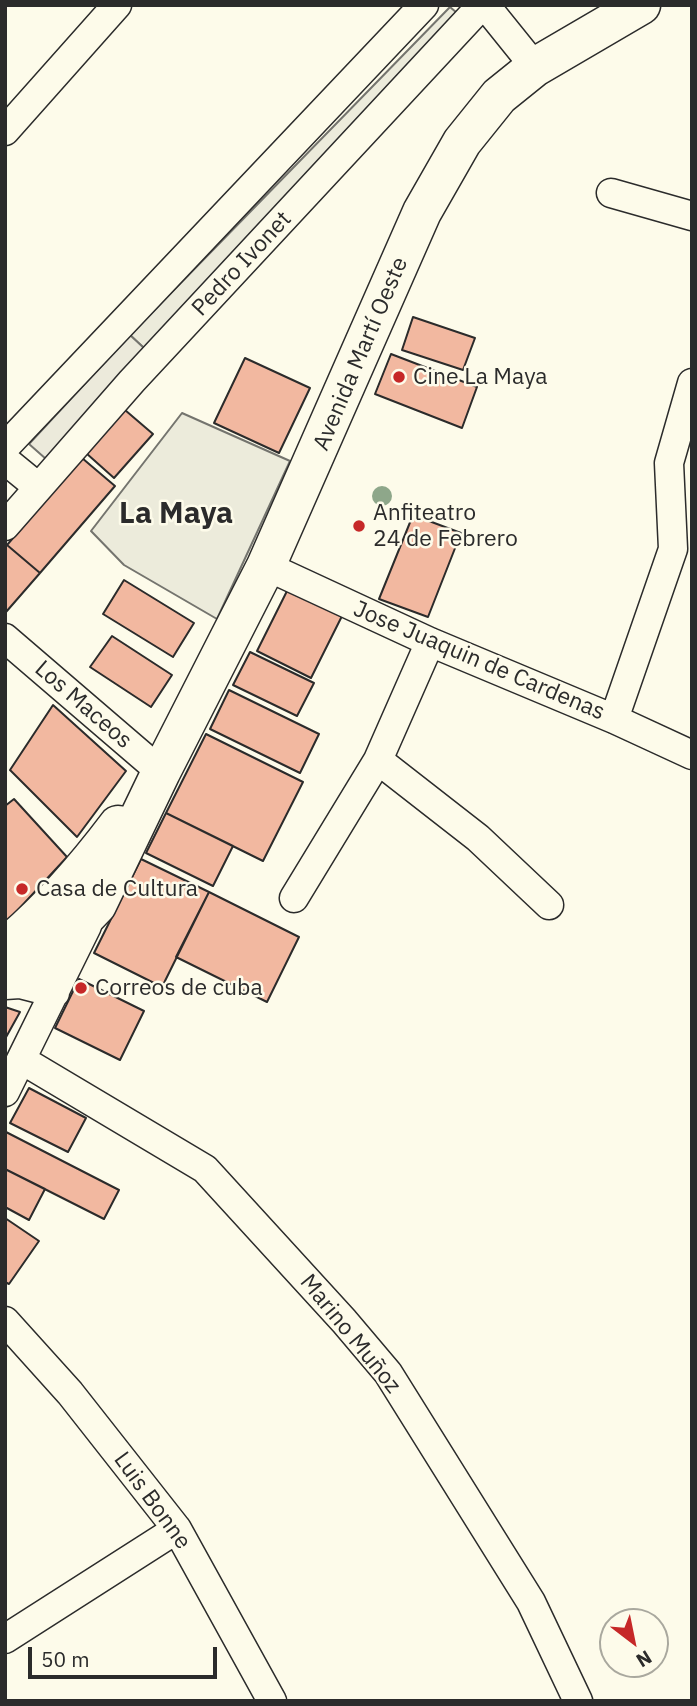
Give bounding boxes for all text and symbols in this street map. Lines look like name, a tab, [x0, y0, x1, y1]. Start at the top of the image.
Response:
street label: Pedro Ivonet	[187, 206, 297, 322]
street label: Avenida Martí Oeste	[308, 253, 414, 455]
place label: Cine La Maya	[413, 363, 548, 391]
marker: Cine La Maya	[391, 369, 407, 385]
district label: La Maya	[119, 496, 233, 532]
place label: Anfiteatro 24 de Febrero	[373, 499, 518, 553]
marker: Anfiteatro 24 de Febrero	[351, 518, 367, 534]
street label: Jose Juaquin de Cardenas	[349, 595, 609, 727]
street label: Los Maceos	[29, 655, 137, 755]
place label: Casa de Cultura	[36, 875, 198, 903]
marker: Casa de Cultura	[14, 881, 30, 897]
place label: Correos de cuba	[95, 974, 263, 1002]
marker: Correos de cuba	[73, 980, 89, 996]
street label: Marino Muñoz	[294, 1269, 406, 1399]
street label: Luis Bonne	[108, 1447, 196, 1555]
north arrow	[599, 1608, 669, 1678]
scale bar	[32, 1632, 220, 1676]
text: 50 m	[41, 1645, 90, 1673]
text: N	[632, 1645, 656, 1673]

